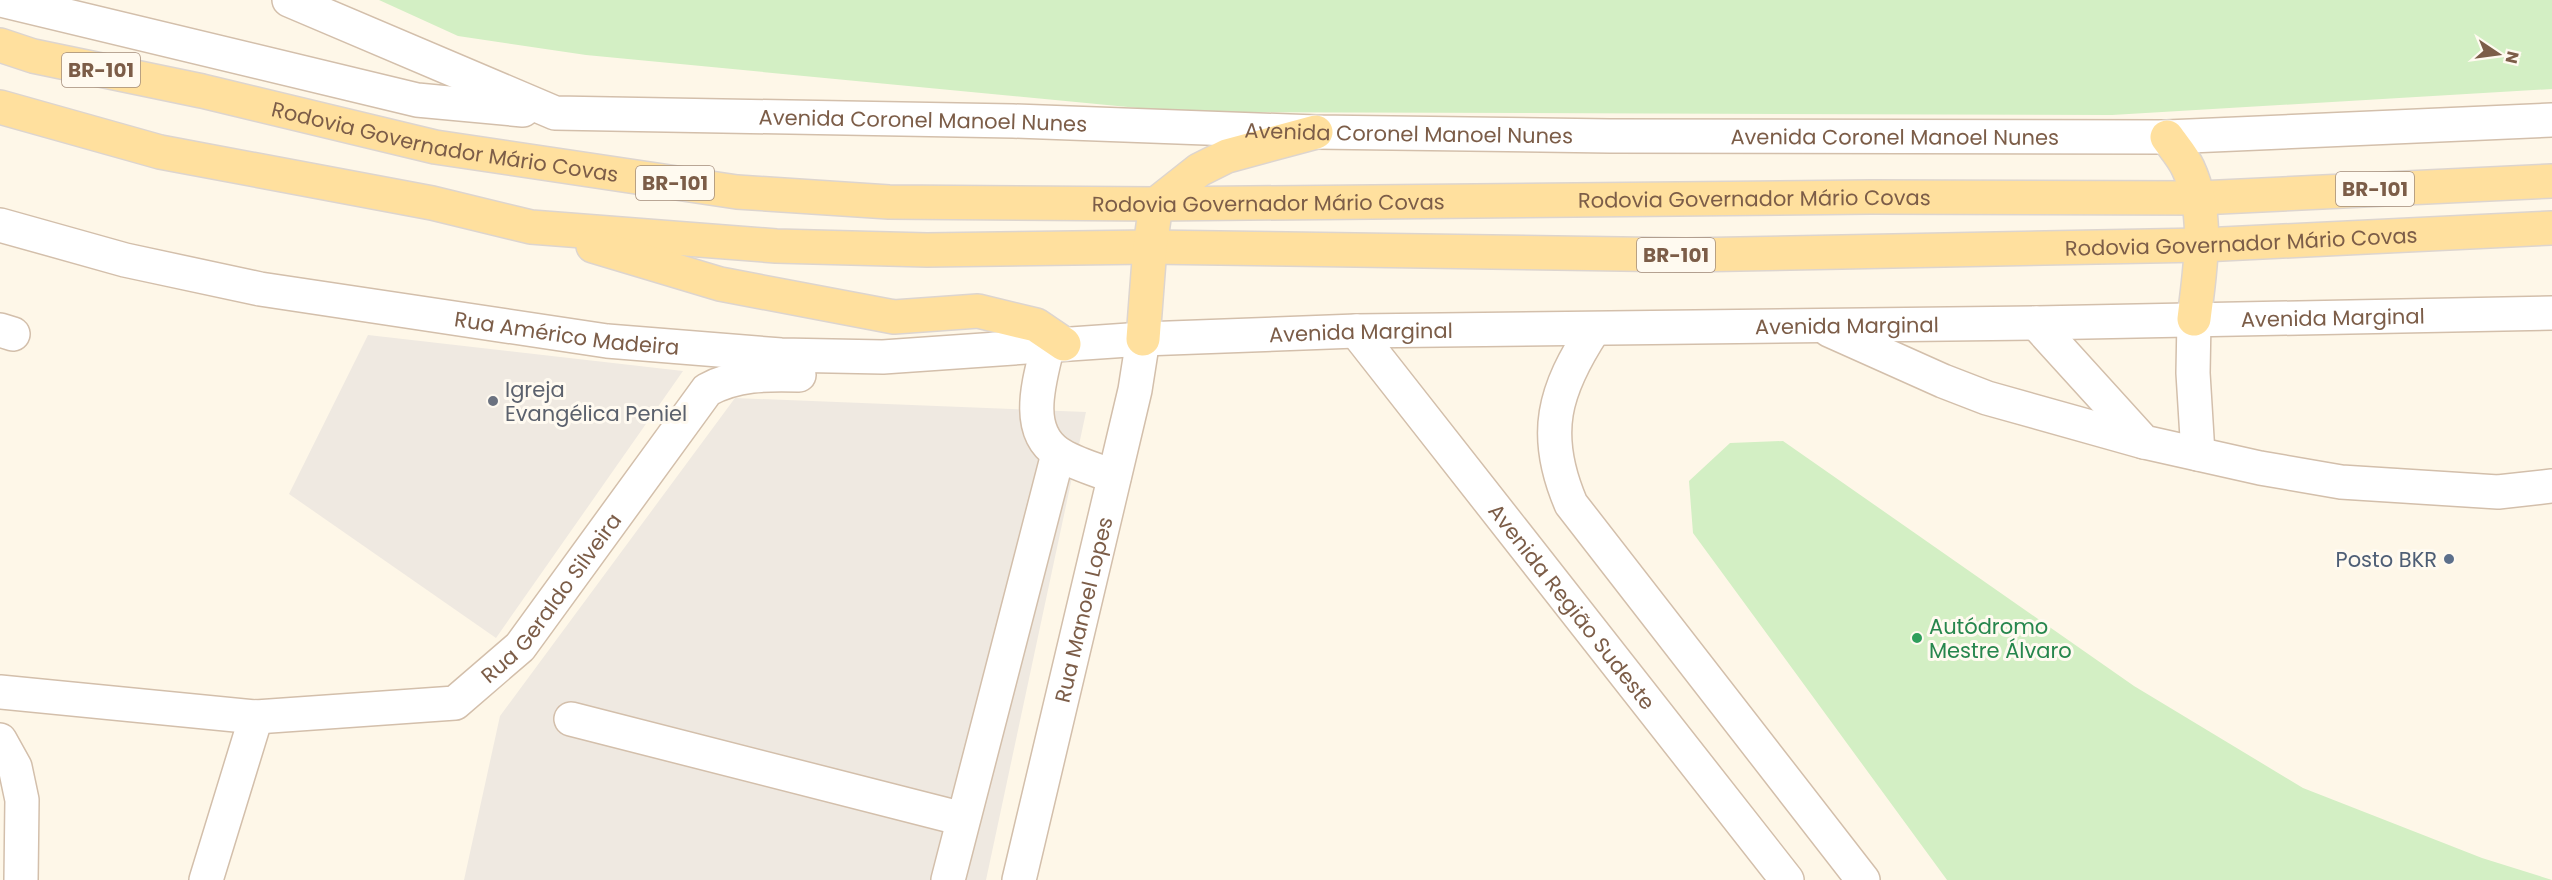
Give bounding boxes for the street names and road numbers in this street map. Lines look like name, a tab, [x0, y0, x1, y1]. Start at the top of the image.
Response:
road number: BR-101	[62, 53, 140, 87]
street label: Rodovia Governador Mário Covas	[269, 94, 621, 189]
street label: Avenida Coronel Manoel Nunes	[758, 102, 1088, 138]
street label: Avenida Coronel Manoel Nunes	[1244, 115, 1573, 150]
street label: Avenida Coronel Manoel Nunes	[1730, 122, 2059, 151]
road number: BR-101	[636, 166, 714, 200]
road number: BR-101	[2336, 172, 2414, 206]
street label: Rodovia Governador Mário Covas	[1578, 182, 1931, 214]
street label: Rodovia Governador Mário Covas	[1092, 187, 1445, 219]
street label: Rodovia Governador Mário Covas	[2065, 220, 2418, 262]
road number: BR-101	[1637, 238, 1715, 272]
street label: Avenida Marginal	[2241, 301, 2425, 334]
street label: Rua Américo Madeira	[453, 304, 680, 361]
street label: Avenida Marginal	[1755, 310, 1939, 341]
street label: Avenida Marginal	[1268, 315, 1453, 349]
street label: Avenida Região Sudeste	[1482, 497, 1662, 715]
street label: Rua Geraldo Silveira	[474, 507, 628, 689]
street label: Rua Manoel Lopes	[1047, 514, 1119, 705]

